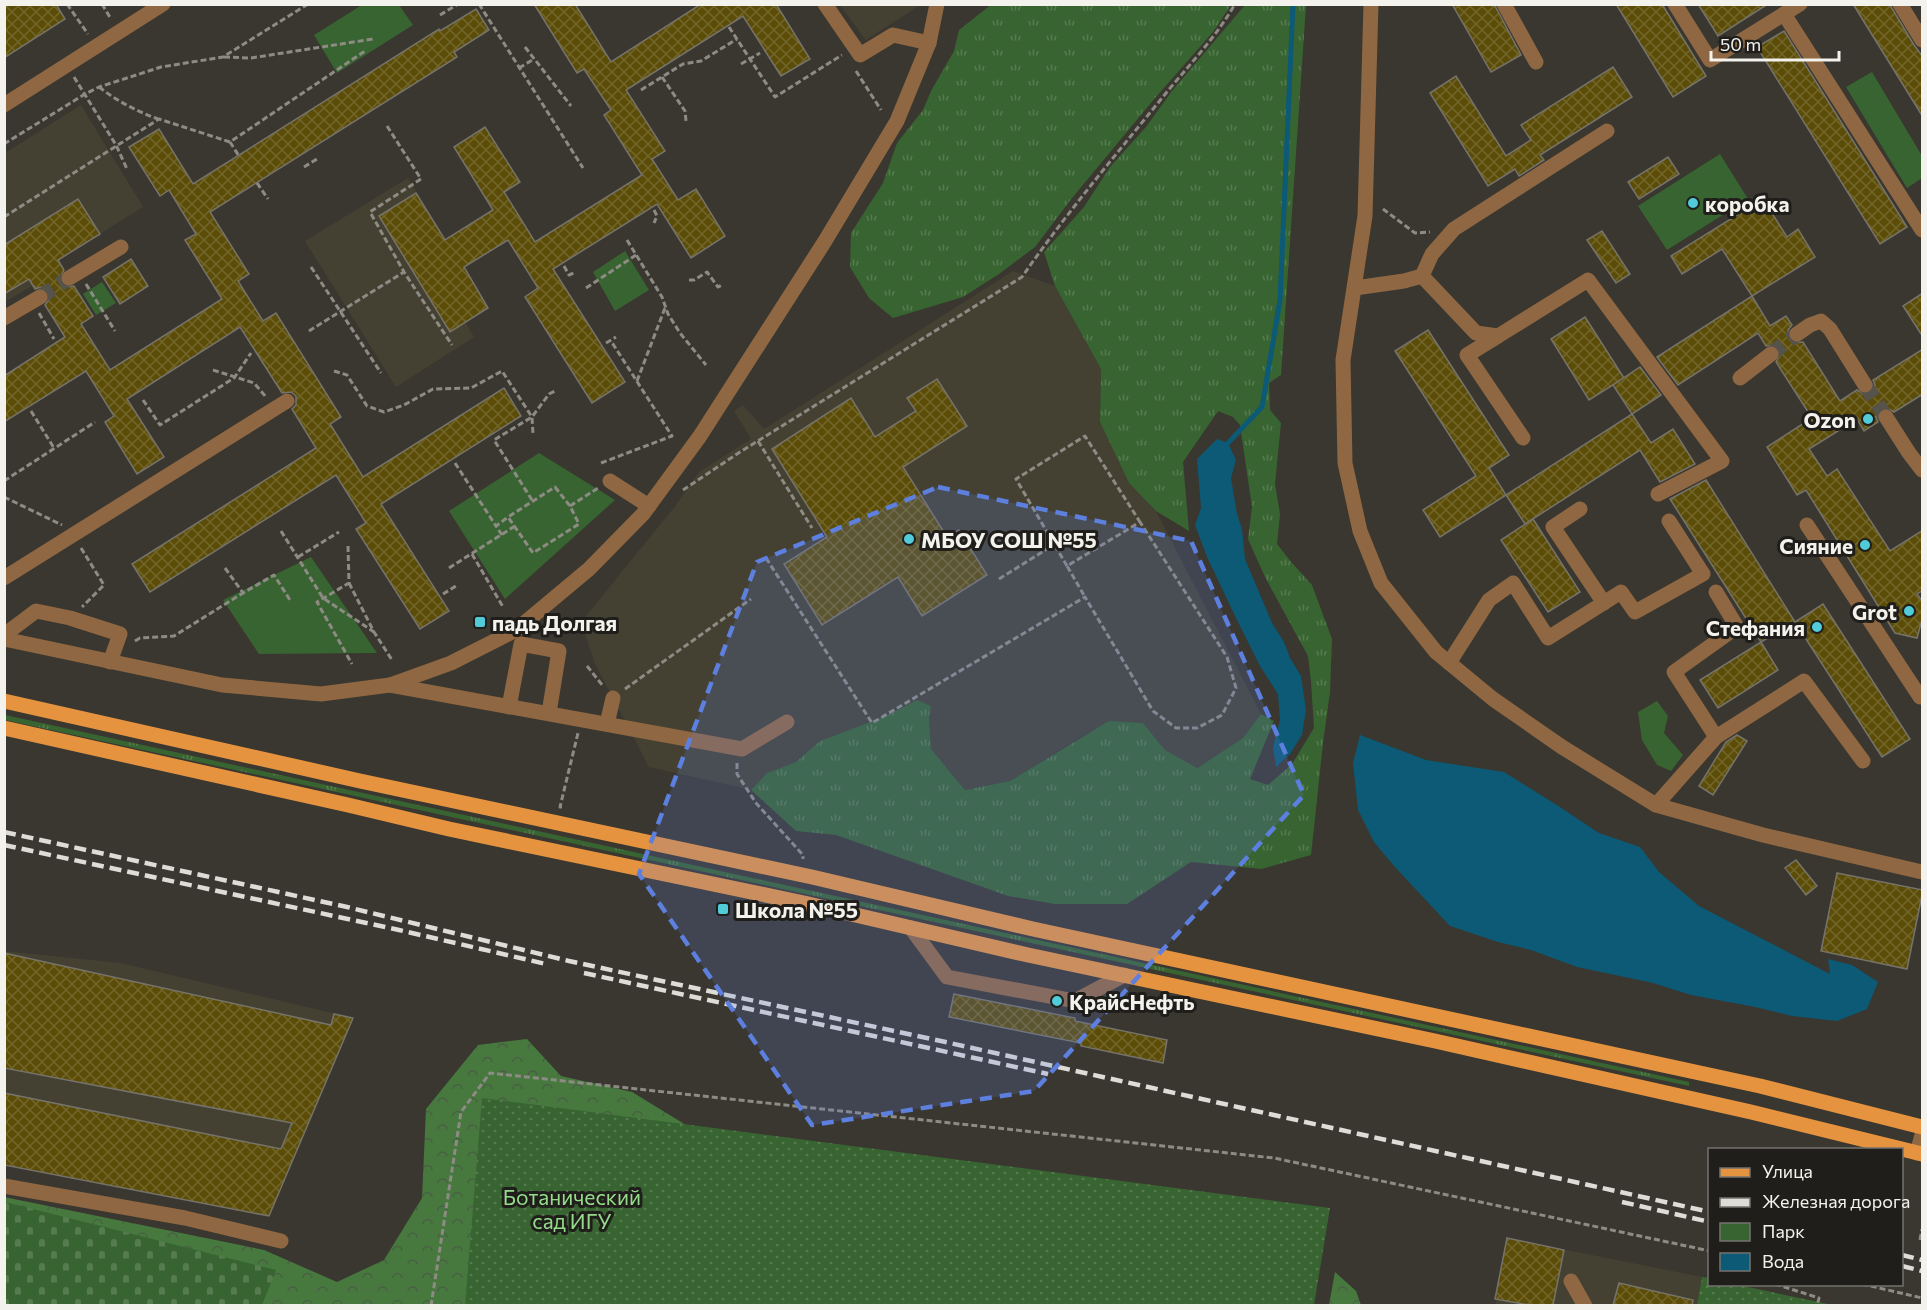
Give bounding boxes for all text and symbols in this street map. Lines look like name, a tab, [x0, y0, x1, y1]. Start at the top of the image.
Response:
scale bar	[1711, 24, 1838, 62]
text: 50 m	[1720, 33, 1761, 55]
place label: коробка	[1705, 191, 1789, 216]
marker: коробка	[1686, 196, 1700, 210]
place label: Ozon	[1803, 407, 1856, 432]
marker: Ozon	[1861, 412, 1875, 426]
place label: МБОУ СОШ №55	[921, 527, 1097, 552]
marker: МБОУ СОШ №55	[902, 532, 916, 546]
place label: Сияние	[1779, 533, 1853, 558]
marker: Сияние	[1858, 538, 1872, 552]
place label: Grot	[1852, 599, 1897, 624]
marker: Grot	[1902, 604, 1916, 618]
place label: падь Долгая	[492, 610, 617, 635]
marker: падь Долгая	[473, 615, 487, 629]
place label: Стефания	[1706, 615, 1805, 640]
marker: Стефания	[1810, 620, 1824, 634]
place label: Школа №55	[735, 897, 858, 922]
marker: Школа №55	[716, 902, 730, 916]
place label: КрайсНефть	[1069, 989, 1195, 1014]
marker: КрайсНефть	[1050, 994, 1064, 1008]
legend	[1708, 1148, 1903, 1286]
text: Улица	[1762, 1160, 1813, 1182]
park label: Ботанический сад ИГУ	[503, 1184, 641, 1233]
text: Железная дорога	[1762, 1190, 1910, 1212]
text: Парк	[1762, 1220, 1805, 1242]
text: Вода	[1762, 1250, 1804, 1272]

